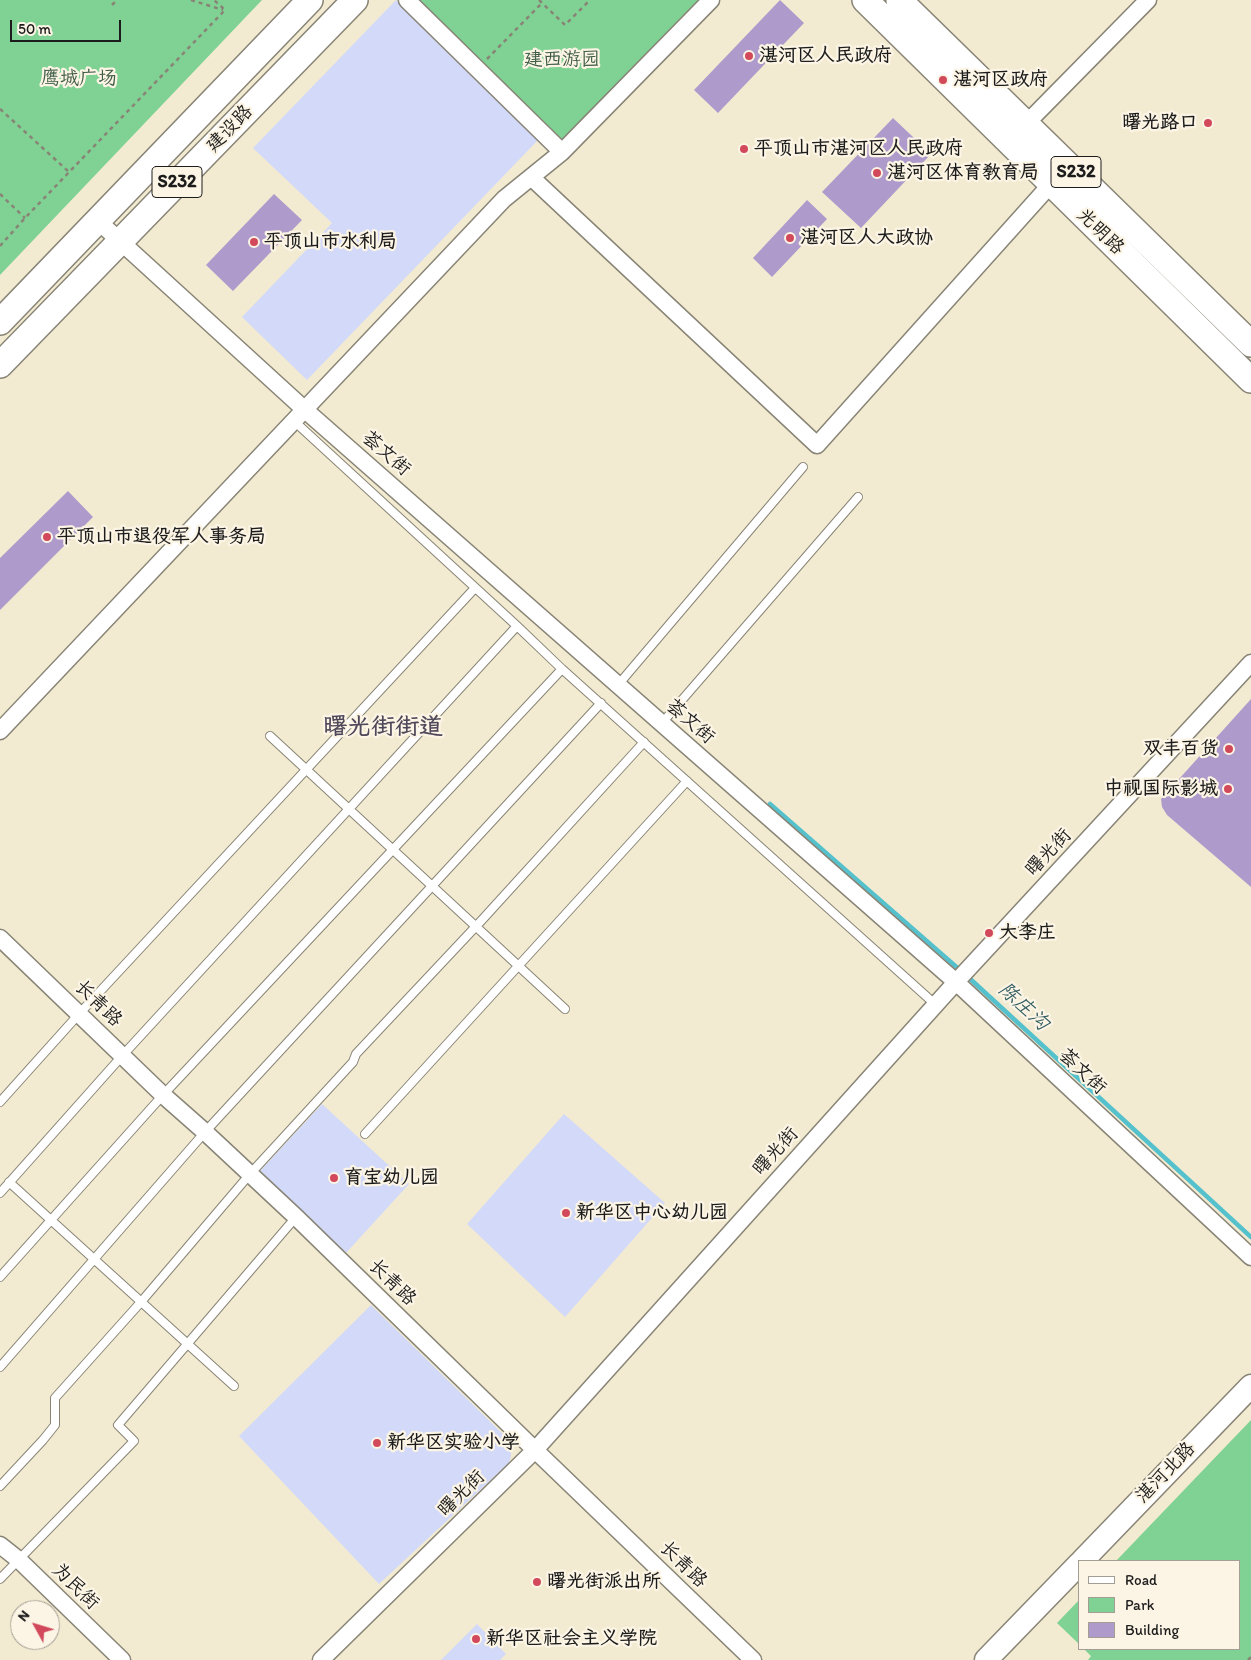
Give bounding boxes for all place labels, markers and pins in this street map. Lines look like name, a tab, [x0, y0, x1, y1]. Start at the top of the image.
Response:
place label: 湛河区人民政府	[759, 45, 892, 67]
marker: 湛河区人民政府	[743, 50, 755, 62]
place label: 湛河区政府	[953, 69, 1048, 91]
marker: 湛河区政府	[937, 74, 949, 86]
place label: 曙光路口	[1122, 112, 1198, 134]
marker: 曙光路口	[1202, 117, 1214, 129]
place label: 平顶山市湛河区人民政府	[754, 138, 963, 160]
marker: 平顶山市湛河区人民政府	[738, 143, 750, 155]
place label: 湛河区体育教育局	[887, 162, 1039, 184]
marker: 湛河区体育教育局	[871, 167, 883, 179]
place label: 湛河区人大政协	[800, 227, 933, 249]
place label: 平顶山市水利局	[264, 231, 397, 253]
marker: 湛河区人大政协	[784, 232, 796, 244]
marker: 平顶山市水利局	[248, 236, 260, 248]
place label: 平顶山市退役军人事务局	[57, 526, 266, 548]
marker: 平顶山市退役军人事务局	[41, 531, 53, 543]
place label: 双丰百货	[1143, 738, 1219, 760]
marker: 双丰百货	[1223, 743, 1235, 755]
place label: 中视国际影城	[1104, 778, 1218, 800]
marker: 中视国际影城	[1222, 783, 1234, 795]
place label: 大李庄	[999, 922, 1056, 944]
marker: 大李庄	[983, 927, 995, 939]
place label: 育宝幼儿园	[344, 1167, 439, 1189]
marker: 育宝幼儿园	[328, 1172, 340, 1184]
place label: 新华区中心幼儿园	[576, 1202, 728, 1224]
marker: 新华区中心幼儿园	[560, 1207, 572, 1219]
place label: 新华区实验小学	[387, 1432, 520, 1454]
marker: 新华区实验小学	[371, 1437, 383, 1449]
place label: 曙光街派出所	[547, 1571, 661, 1593]
marker: 曙光街派出所	[531, 1576, 543, 1588]
place label: 新华区社会主义学院	[486, 1628, 657, 1650]
marker: 新华区社会主义学院	[470, 1633, 482, 1645]

